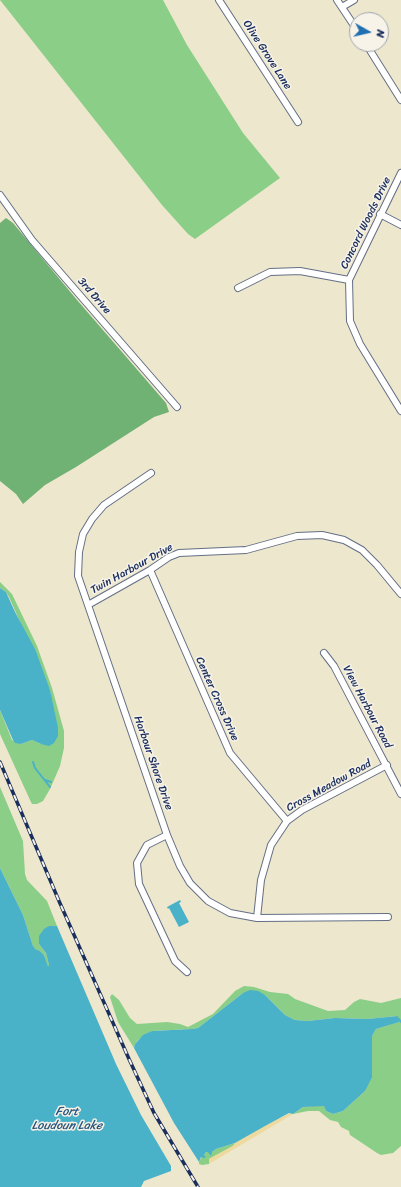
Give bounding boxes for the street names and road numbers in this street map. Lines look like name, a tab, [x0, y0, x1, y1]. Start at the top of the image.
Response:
street label: Olive Grove Lane	[240, 18, 294, 92]
street label: Concord Woods Drive	[338, 175, 394, 271]
street label: 3rd Drive	[75, 275, 113, 317]
street label: Twin Harbour Drive	[89, 541, 175, 597]
street label: Center Cross Drive	[193, 655, 241, 743]
street label: View Harbour Road	[340, 663, 394, 751]
street label: Harbour Shore Drive	[131, 714, 175, 812]
street label: Cross Meadow Road	[284, 757, 374, 815]

